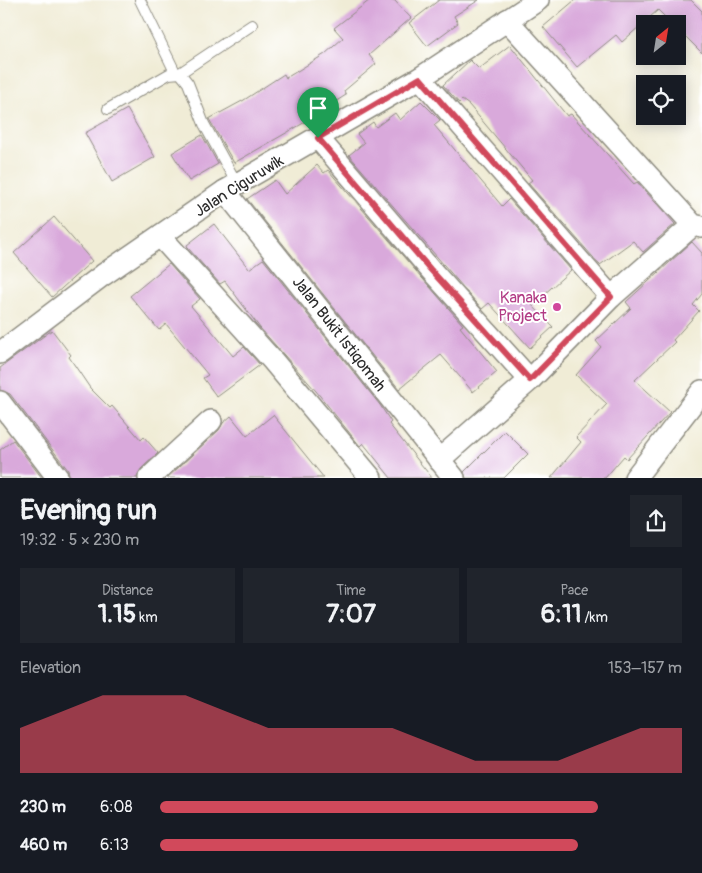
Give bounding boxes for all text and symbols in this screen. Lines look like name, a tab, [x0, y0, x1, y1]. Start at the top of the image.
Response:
north arrow	[636, 15, 686, 65]
map controls	[636, 15, 686, 125]
button: locate	[636, 75, 686, 125]
pin	[297, 87, 339, 138]
icon: arrive	[304, 94, 332, 122]
street label: Jalan Ciguruwik	[191, 151, 288, 221]
street label: Jalan Bukit Istiqomah	[288, 272, 390, 396]
place label: Kanaka Project	[498, 288, 548, 326]
marker: Kanaka Project	[551, 301, 563, 313]
text: Evening run	[20, 493, 157, 528]
button: share	[630, 495, 682, 547]
text: 19:32 · 5 × 230 m	[20, 530, 139, 550]
text: Distance	[102, 582, 153, 599]
text: Time	[336, 582, 366, 599]
text: Pace	[560, 582, 588, 599]
text: 1.15	[98, 599, 136, 630]
text: 7:07	[326, 599, 376, 630]
text: 6:11	[541, 599, 582, 630]
text: km	[136, 609, 158, 626]
text: /km	[582, 609, 608, 626]
text: Elevation	[20, 658, 81, 678]
text: 153–157 m	[608, 658, 682, 678]
text: 230 m	[20, 797, 66, 817]
text: 6:08	[100, 797, 133, 817]
text: 460 m	[20, 835, 67, 855]
text: 6:13	[100, 835, 129, 855]

